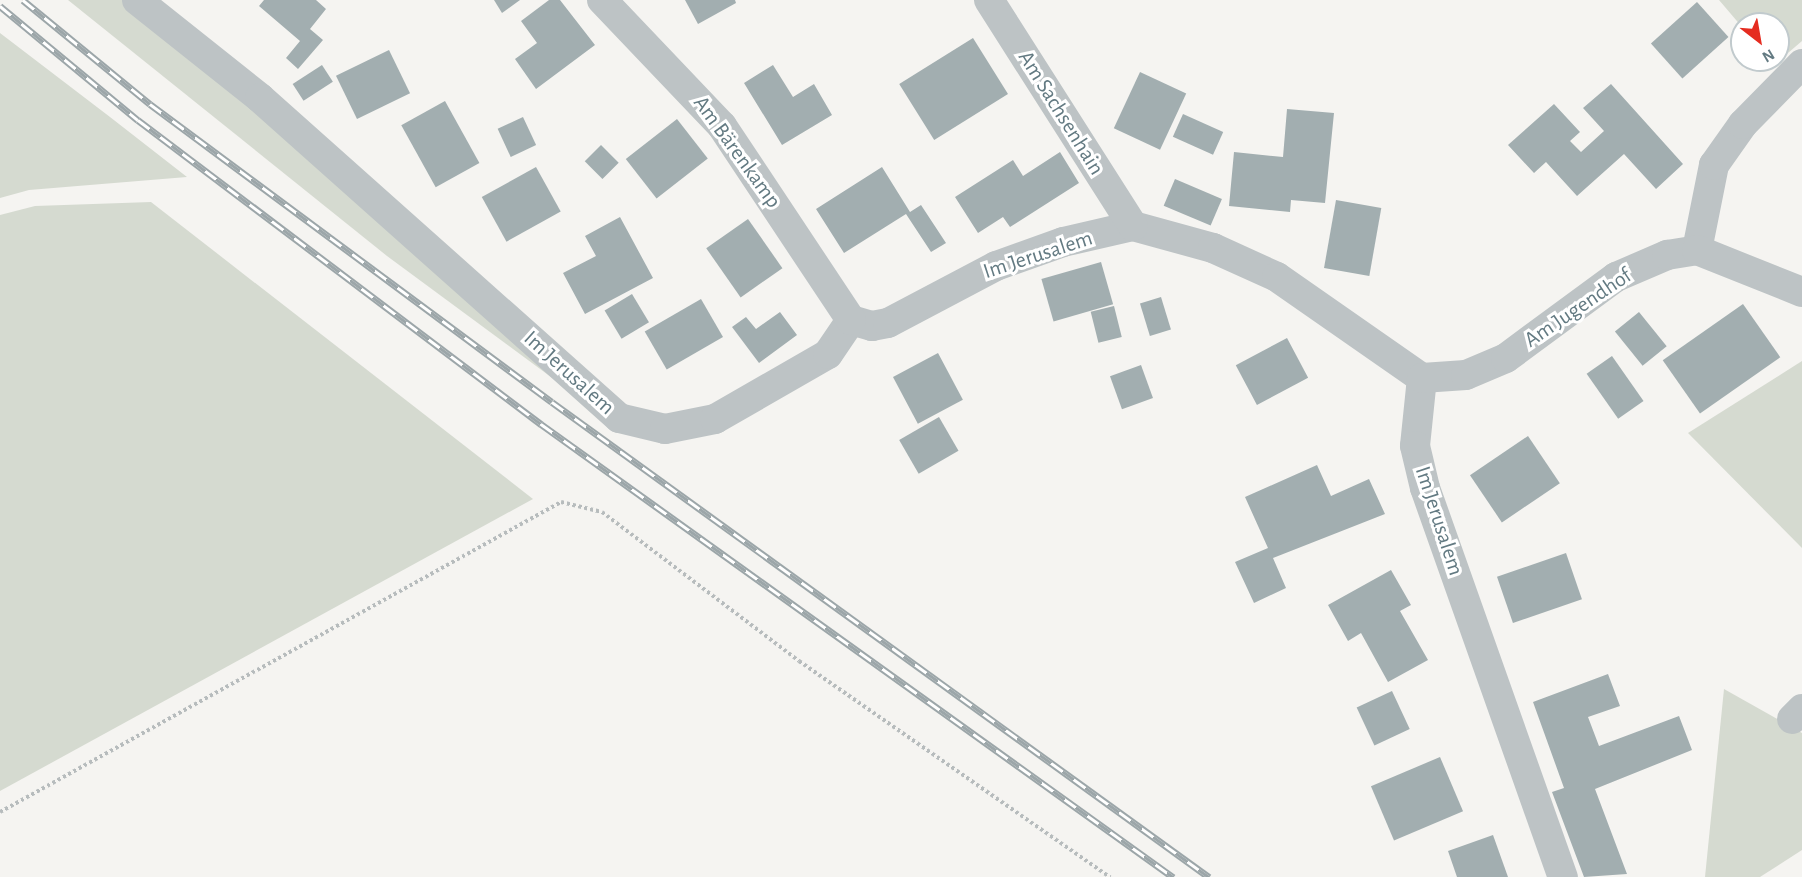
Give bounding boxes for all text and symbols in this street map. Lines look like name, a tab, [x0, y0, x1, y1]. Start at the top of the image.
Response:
north arrow	[1730, 12, 1790, 72]
street label: Am Sachsenhain	[1012, 46, 1110, 180]
text: N	[1759, 46, 1777, 65]
street label: Am Bärenkamp	[687, 91, 787, 213]
street label: Im Jerusalem	[980, 225, 1096, 285]
street label: Am Jugendhof	[1519, 262, 1637, 354]
street label: Im Jerusalem	[518, 325, 620, 421]
street label: Im Jerusalem	[1409, 463, 1469, 579]

